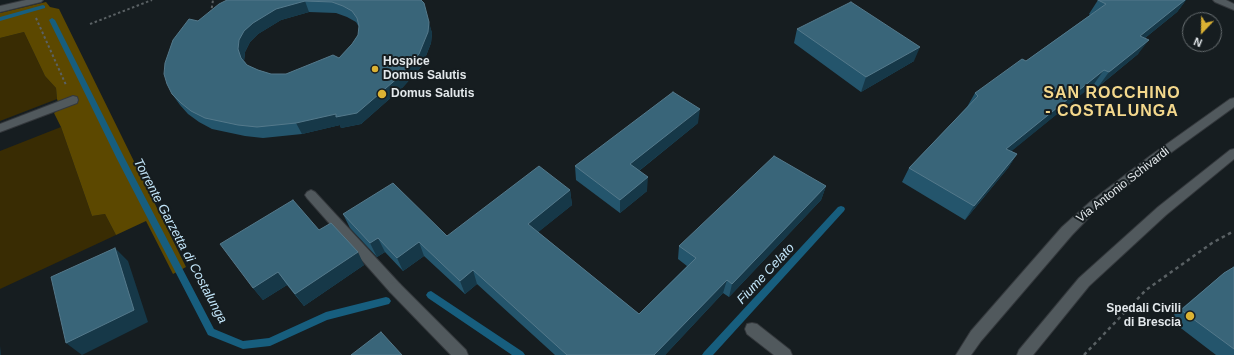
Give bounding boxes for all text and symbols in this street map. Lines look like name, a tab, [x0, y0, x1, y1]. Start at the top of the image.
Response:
north arrow	[1182, 12, 1222, 52]
text: N	[1192, 35, 1204, 49]
place label: Hospice Domus Salutis	[383, 55, 466, 83]
marker: Hospice Domus Salutis	[370, 64, 380, 74]
district label: SAN ROCCHINO - COSTALUNGA	[1043, 84, 1181, 122]
place label: Domus Salutis	[391, 87, 474, 101]
marker: Domus Salutis	[376, 88, 388, 100]
street label: Via Antonio Schivardi	[1074, 144, 1172, 226]
water label: Torrente Garzetta di Costalunga	[130, 156, 230, 326]
water label: Fiume Celato	[734, 240, 798, 308]
place label: Spedali Civili di Brescia	[1106, 302, 1181, 330]
marker: Spedali Civili di Brescia	[1184, 310, 1196, 322]

